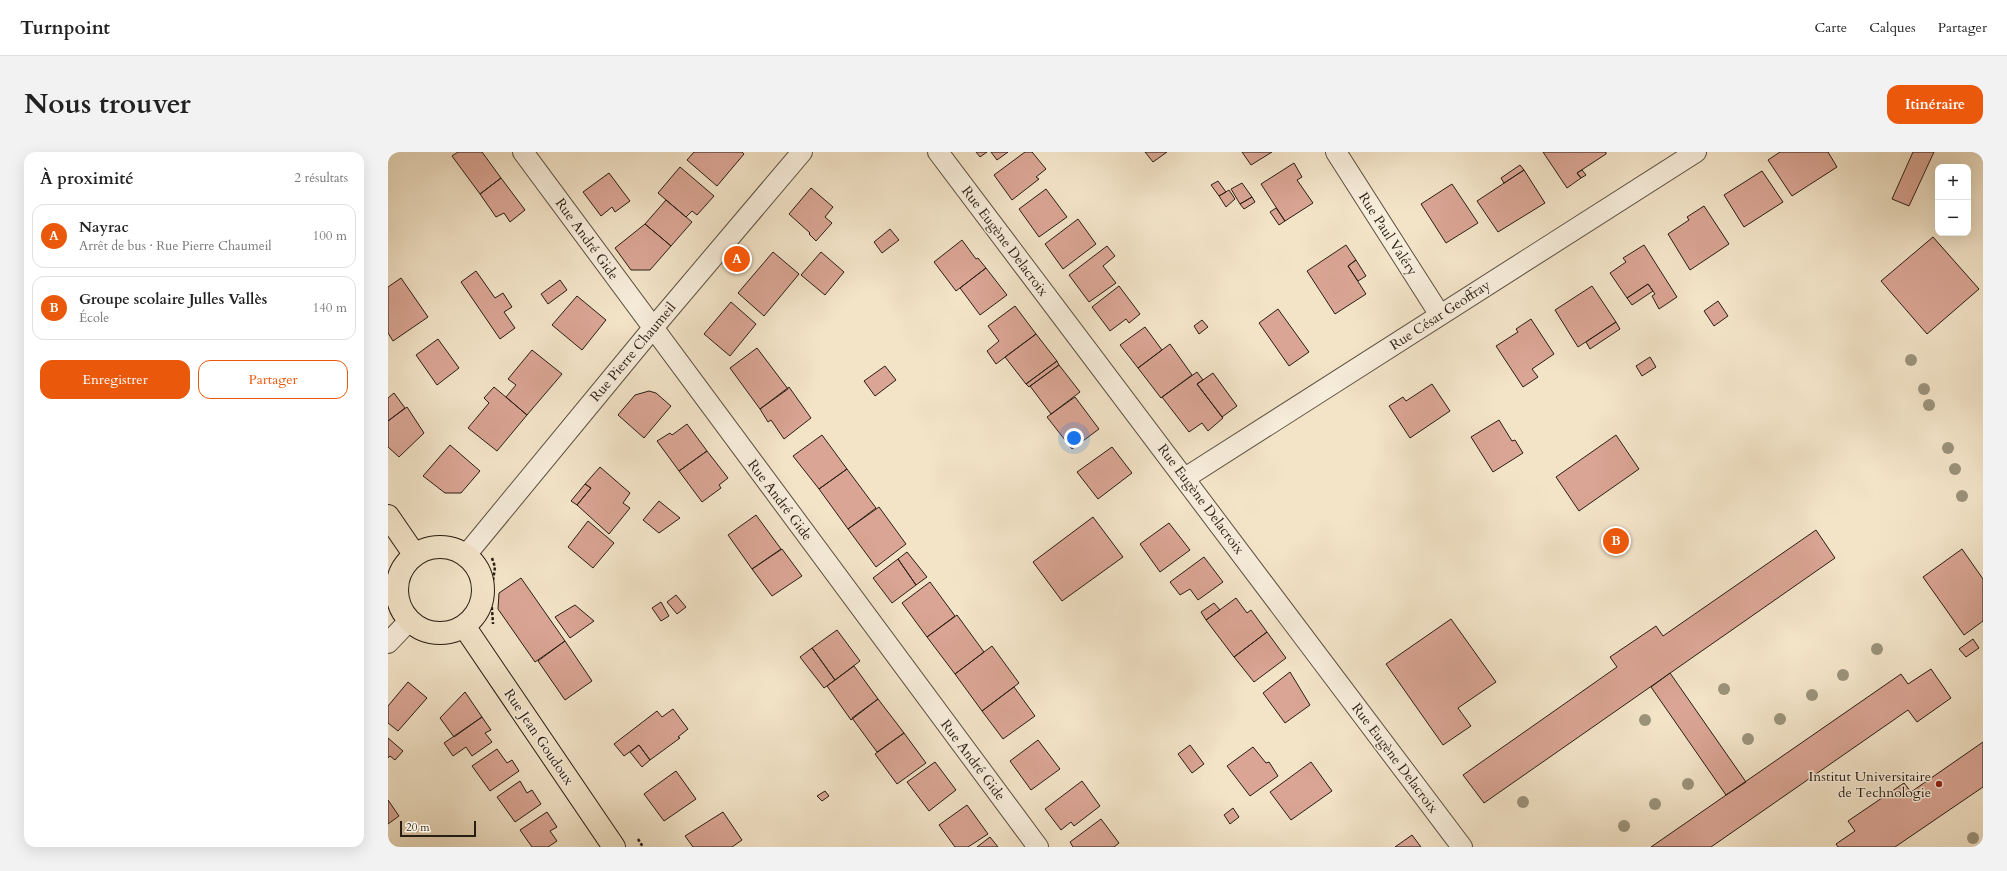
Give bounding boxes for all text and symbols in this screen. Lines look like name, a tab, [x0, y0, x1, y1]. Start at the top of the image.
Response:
text: Turnpoint	[20, 15, 110, 41]
text: Carte	[1815, 18, 1847, 37]
text: Calques	[1869, 18, 1916, 37]
text: Partager	[1938, 18, 1987, 37]
text: Nous trouver	[24, 85, 191, 123]
button: Itinéraire	[1887, 85, 1983, 124]
map controls	[1935, 164, 1971, 236]
button: +	[1935, 164, 1971, 200]
text: À proximité	[40, 167, 134, 190]
text: 2 résultats	[294, 169, 348, 187]
street label: Rue Eugène Delacroix	[957, 182, 1053, 300]
street label: Rue Paul Valéry	[1354, 189, 1422, 280]
street label: Rue André Gide	[551, 194, 623, 284]
button: −	[1935, 200, 1971, 236]
text: Nayrac	[79, 217, 129, 237]
text: A	[49, 227, 59, 245]
text: 100 m	[313, 227, 347, 245]
text: Arrêt de bus · Rue Pierre Chaumeil	[79, 237, 272, 255]
pin: A	[724, 244, 750, 274]
street label: Rue César Geoffray	[1386, 275, 1494, 355]
text: Groupe scolaire Julles Vallès	[79, 289, 267, 309]
street label: Rue Pierre Chaumeil	[586, 298, 680, 406]
text: B	[49, 299, 59, 317]
text: 140 m	[313, 299, 347, 317]
text: École	[79, 309, 109, 327]
button: Enregistrer	[40, 360, 190, 399]
button: Partager	[198, 360, 348, 399]
your location	[1064, 428, 1084, 448]
street label: Rue Eugène Delacroix	[1153, 440, 1249, 558]
street label: Rue André Gide	[743, 456, 817, 544]
pin: B	[1603, 526, 1629, 556]
street label: Rue Jean Goudoux	[500, 685, 578, 789]
street label: Rue Eugène Delacroix	[1347, 699, 1443, 817]
street label: Rue André Gide	[936, 716, 1010, 804]
place label: Institut Universitaire de Technologie	[1809, 767, 1931, 802]
marker: Institut Universitaire de Technologie	[1934, 779, 1944, 789]
scale bar	[400, 819, 476, 838]
text: 20 m	[406, 820, 430, 835]

